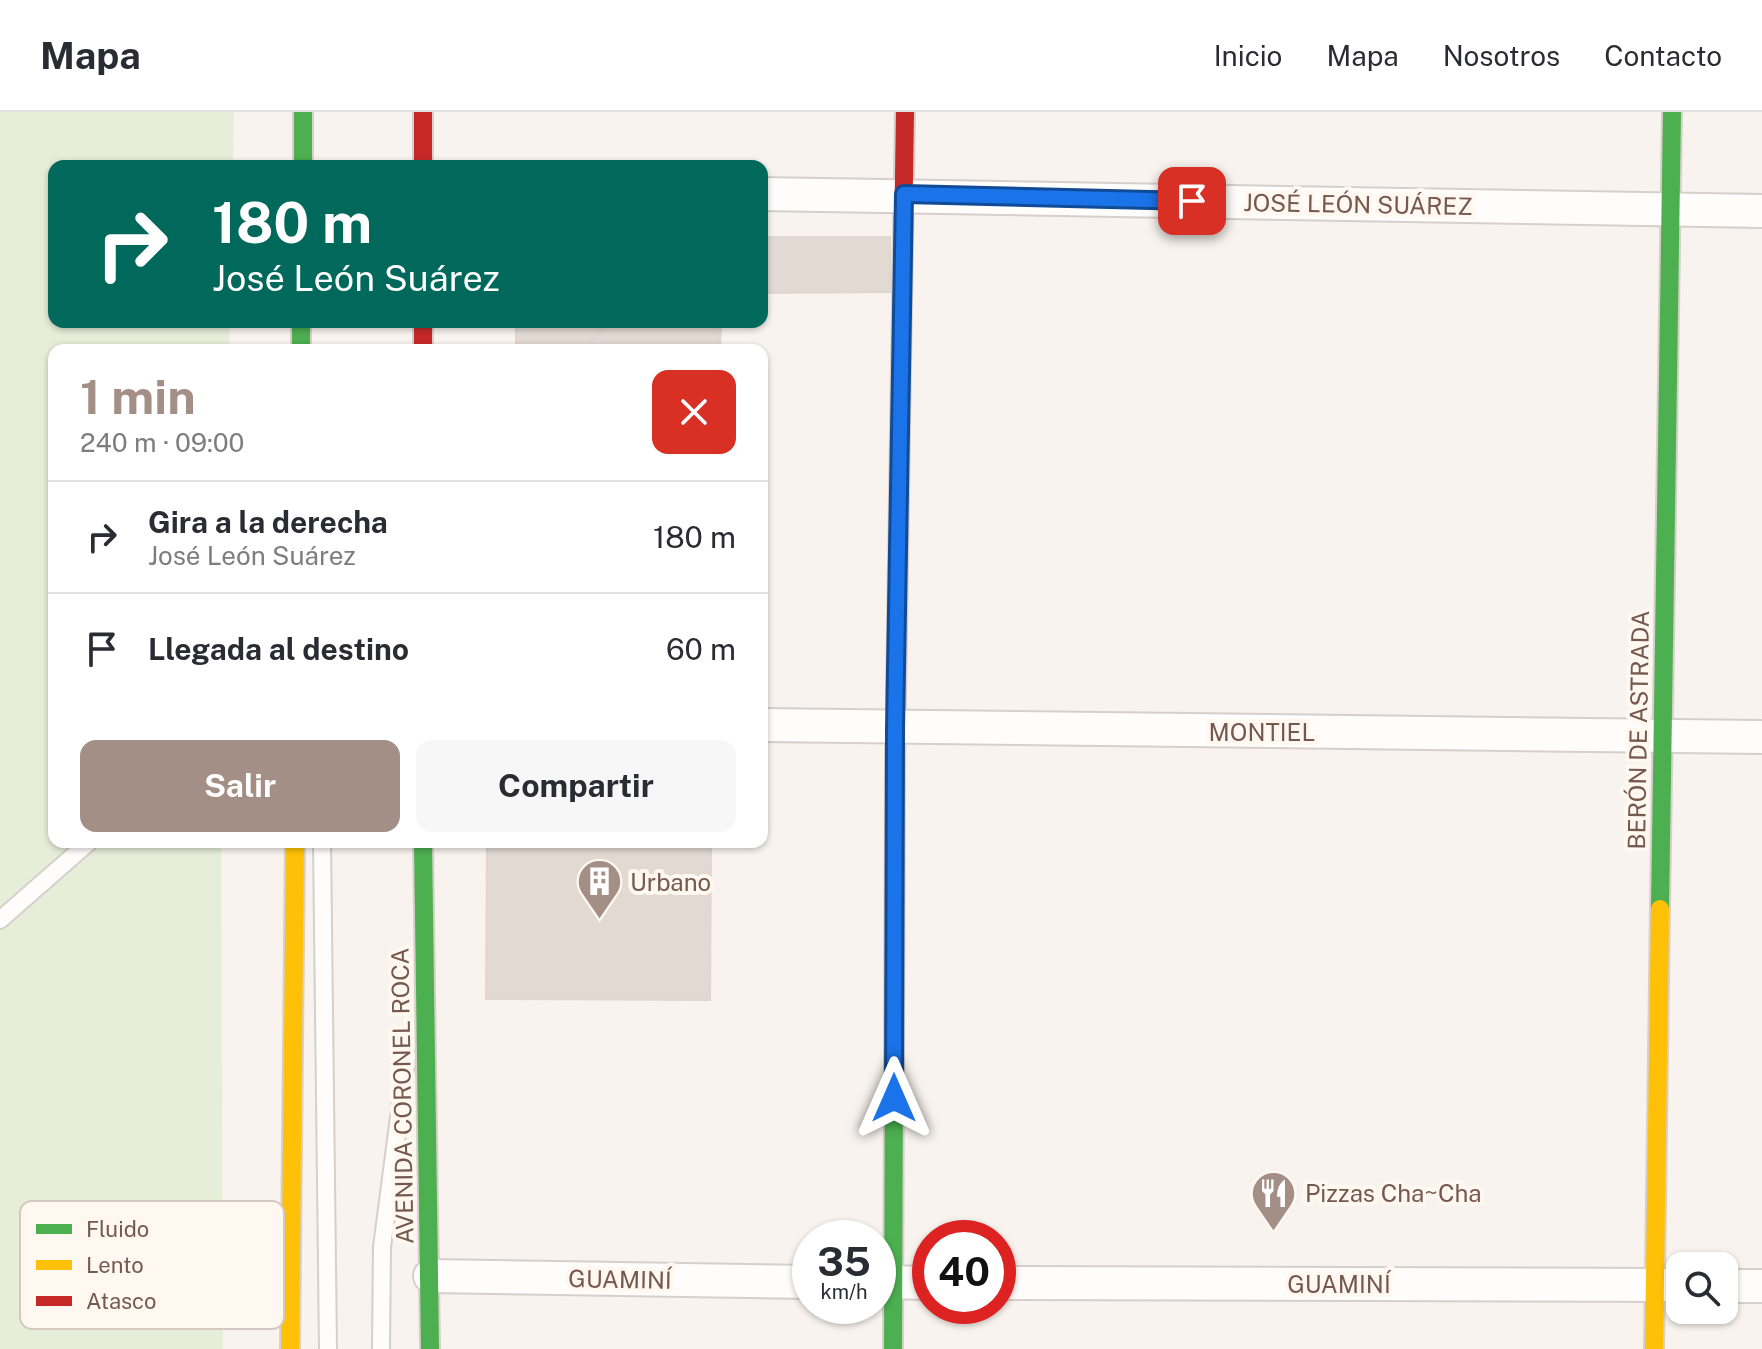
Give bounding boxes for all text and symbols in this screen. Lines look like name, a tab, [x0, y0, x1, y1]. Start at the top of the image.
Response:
text: Mapa	[40, 33, 141, 78]
text: Inicio	[1214, 39, 1282, 72]
text: Mapa	[1326, 39, 1399, 72]
text: Nosotros	[1443, 39, 1560, 72]
text: Contacto	[1604, 39, 1722, 72]
pin	[1158, 167, 1226, 235]
icon: arrive	[1170, 179, 1214, 223]
street label: JOSÉ LEÓN SUÁREZ	[1243, 188, 1473, 220]
text: 180 m	[212, 190, 372, 256]
icon: right	[80, 192, 184, 296]
text: José León Suárez	[212, 257, 500, 299]
text: 1 min	[80, 368, 196, 425]
button: close	[652, 370, 736, 454]
text: 240 m · 09:00	[80, 427, 244, 458]
text: Gira a la derecha	[148, 504, 388, 540]
icon: right	[80, 515, 124, 559]
text: 180 m	[653, 519, 736, 555]
text: José León Suárez	[148, 540, 356, 571]
street label: BERÓN DE ASTRADA	[1622, 610, 1654, 850]
icon: arrive	[80, 627, 124, 671]
text: Llegada al destino	[148, 631, 409, 667]
text: 60 m	[666, 631, 736, 667]
street label: MONTIEL	[1209, 718, 1315, 746]
button: Salir	[80, 740, 400, 832]
button: Compartir	[416, 740, 736, 832]
building icon: Urbano	[575, 858, 623, 921]
place label: Urbano	[630, 868, 711, 896]
street label: AVENIDA CORONEL ROCA	[385, 947, 419, 1245]
position arrow	[852, 1056, 936, 1140]
restaurant icon: Pizzas Cha~Cha	[1250, 1169, 1298, 1232]
place label: Pizzas Cha~Cha	[1305, 1179, 1482, 1207]
legend	[20, 1201, 284, 1329]
text: Fluido	[86, 1216, 149, 1242]
speed limit sign: 40	[912, 1220, 1016, 1324]
text: 35	[817, 1238, 871, 1285]
text: Lento	[86, 1252, 144, 1278]
map controls	[1666, 1252, 1738, 1324]
button: search	[1666, 1252, 1738, 1324]
street label: GUAMINÍ	[568, 1264, 673, 1294]
street label: GUAMINÍ	[1287, 1270, 1392, 1298]
text: km/h	[820, 1280, 868, 1304]
text: Atasco	[86, 1288, 156, 1314]

